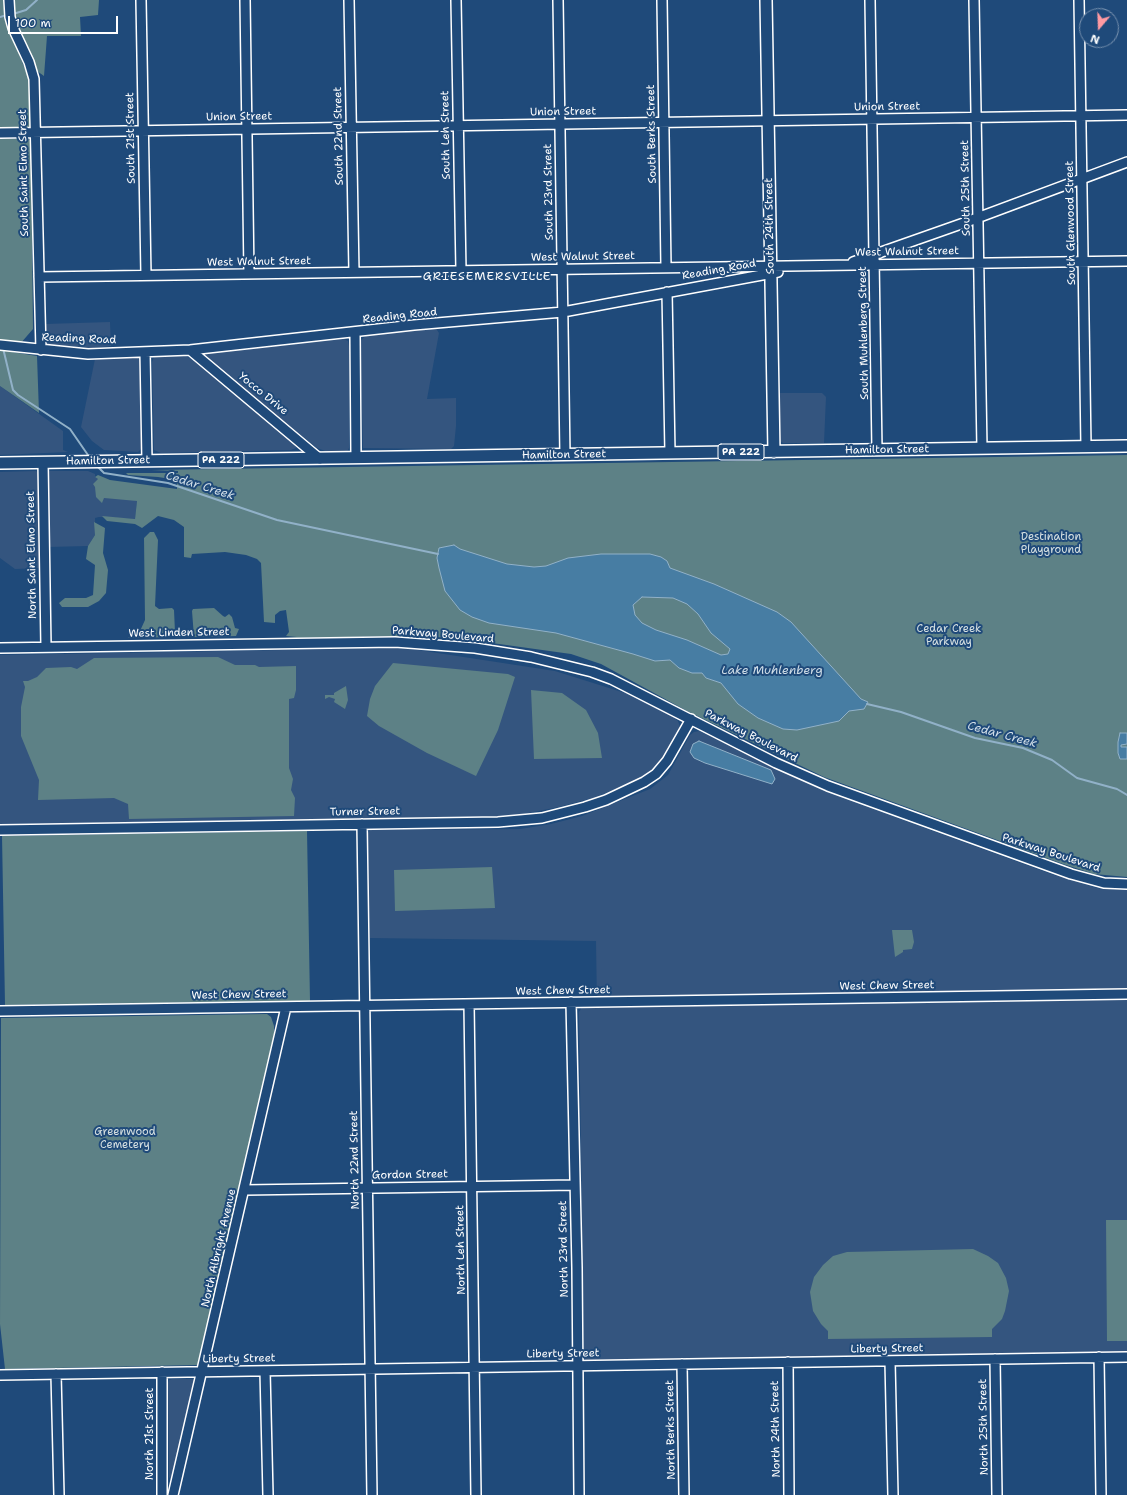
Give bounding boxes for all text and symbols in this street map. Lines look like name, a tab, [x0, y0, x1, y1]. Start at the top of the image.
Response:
scale bar	[10, 8, 120, 34]
north arrow	[1079, 8, 1119, 48]
text: 100 m	[15, 15, 51, 31]
text: N	[1089, 30, 1102, 47]
street label: South Berks Street	[645, 84, 659, 184]
street label: South 22nd Street	[332, 87, 346, 185]
street label: South Leh Street	[439, 90, 453, 180]
street label: South 21st Street	[124, 92, 138, 184]
street label: Union Street	[854, 100, 920, 114]
street label: Union Street	[530, 105, 596, 119]
street label: South Saint Elmo Street	[16, 109, 32, 237]
street label: Union Street	[206, 110, 272, 124]
street label: South 25th Street	[959, 140, 973, 236]
street label: South 23rd Street	[542, 144, 556, 240]
street label: South Glenwood Street	[1063, 161, 1079, 285]
street label: South 24th Street	[763, 178, 777, 274]
street label: West Walnut Street	[855, 244, 959, 260]
street label: West Walnut Street	[531, 249, 635, 265]
street label: West Walnut Street	[207, 254, 311, 270]
street label: Reading Road	[681, 257, 757, 283]
street label: South Muhlenberg Street	[856, 266, 872, 400]
district label: GRIESEMERSVILLE	[423, 270, 551, 284]
street label: Reading Road	[362, 306, 438, 326]
street label: Reading Road	[41, 331, 117, 347]
street label: Yocco Drive	[235, 370, 291, 418]
street label: Hamilton Street	[845, 443, 929, 457]
road number: PA 222	[718, 444, 764, 460]
street label: Hamilton Street	[522, 448, 606, 462]
road number: PA 222	[198, 452, 244, 468]
street label: Hamilton Street	[66, 454, 150, 468]
water label: Cedar Creek	[164, 469, 236, 503]
street label: North Saint Elmo Street	[24, 491, 40, 619]
park label: Destination Playground	[1021, 530, 1081, 556]
park label: Cedar Creek Parkway	[917, 622, 981, 648]
street label: Parkway Boulevard	[391, 624, 495, 646]
street label: West Linden Street	[128, 626, 230, 640]
water label: Lake Muhlenberg	[721, 664, 823, 678]
street label: Parkway Boulevard	[702, 707, 800, 765]
water label: Cedar Creek	[966, 719, 1038, 751]
street label: Turner Street	[330, 805, 400, 819]
street label: Parkway Boulevard	[1000, 831, 1102, 875]
street label: West Chew Street	[839, 979, 935, 993]
street label: West Chew Street	[515, 984, 611, 998]
street label: West Chew Street	[191, 988, 287, 1002]
street label: North 22nd Street	[348, 1110, 362, 1210]
park label: Greenwood Cemetery	[94, 1125, 156, 1151]
street label: Gordon Street	[372, 1168, 448, 1182]
street label: North Albright Avenue	[199, 1187, 239, 1309]
street label: North 23rd Street	[557, 1200, 571, 1298]
street label: North Leh Street	[454, 1205, 468, 1295]
street label: Liberty Street	[850, 1342, 924, 1356]
street label: Liberty Street	[526, 1347, 600, 1361]
street label: Liberty Street	[202, 1352, 276, 1366]
street label: North 25th Street	[977, 1379, 991, 1475]
street label: North Berks Street	[664, 1380, 678, 1480]
street label: North 24th Street	[769, 1380, 783, 1478]
street label: North 21st Street	[143, 1388, 157, 1480]

